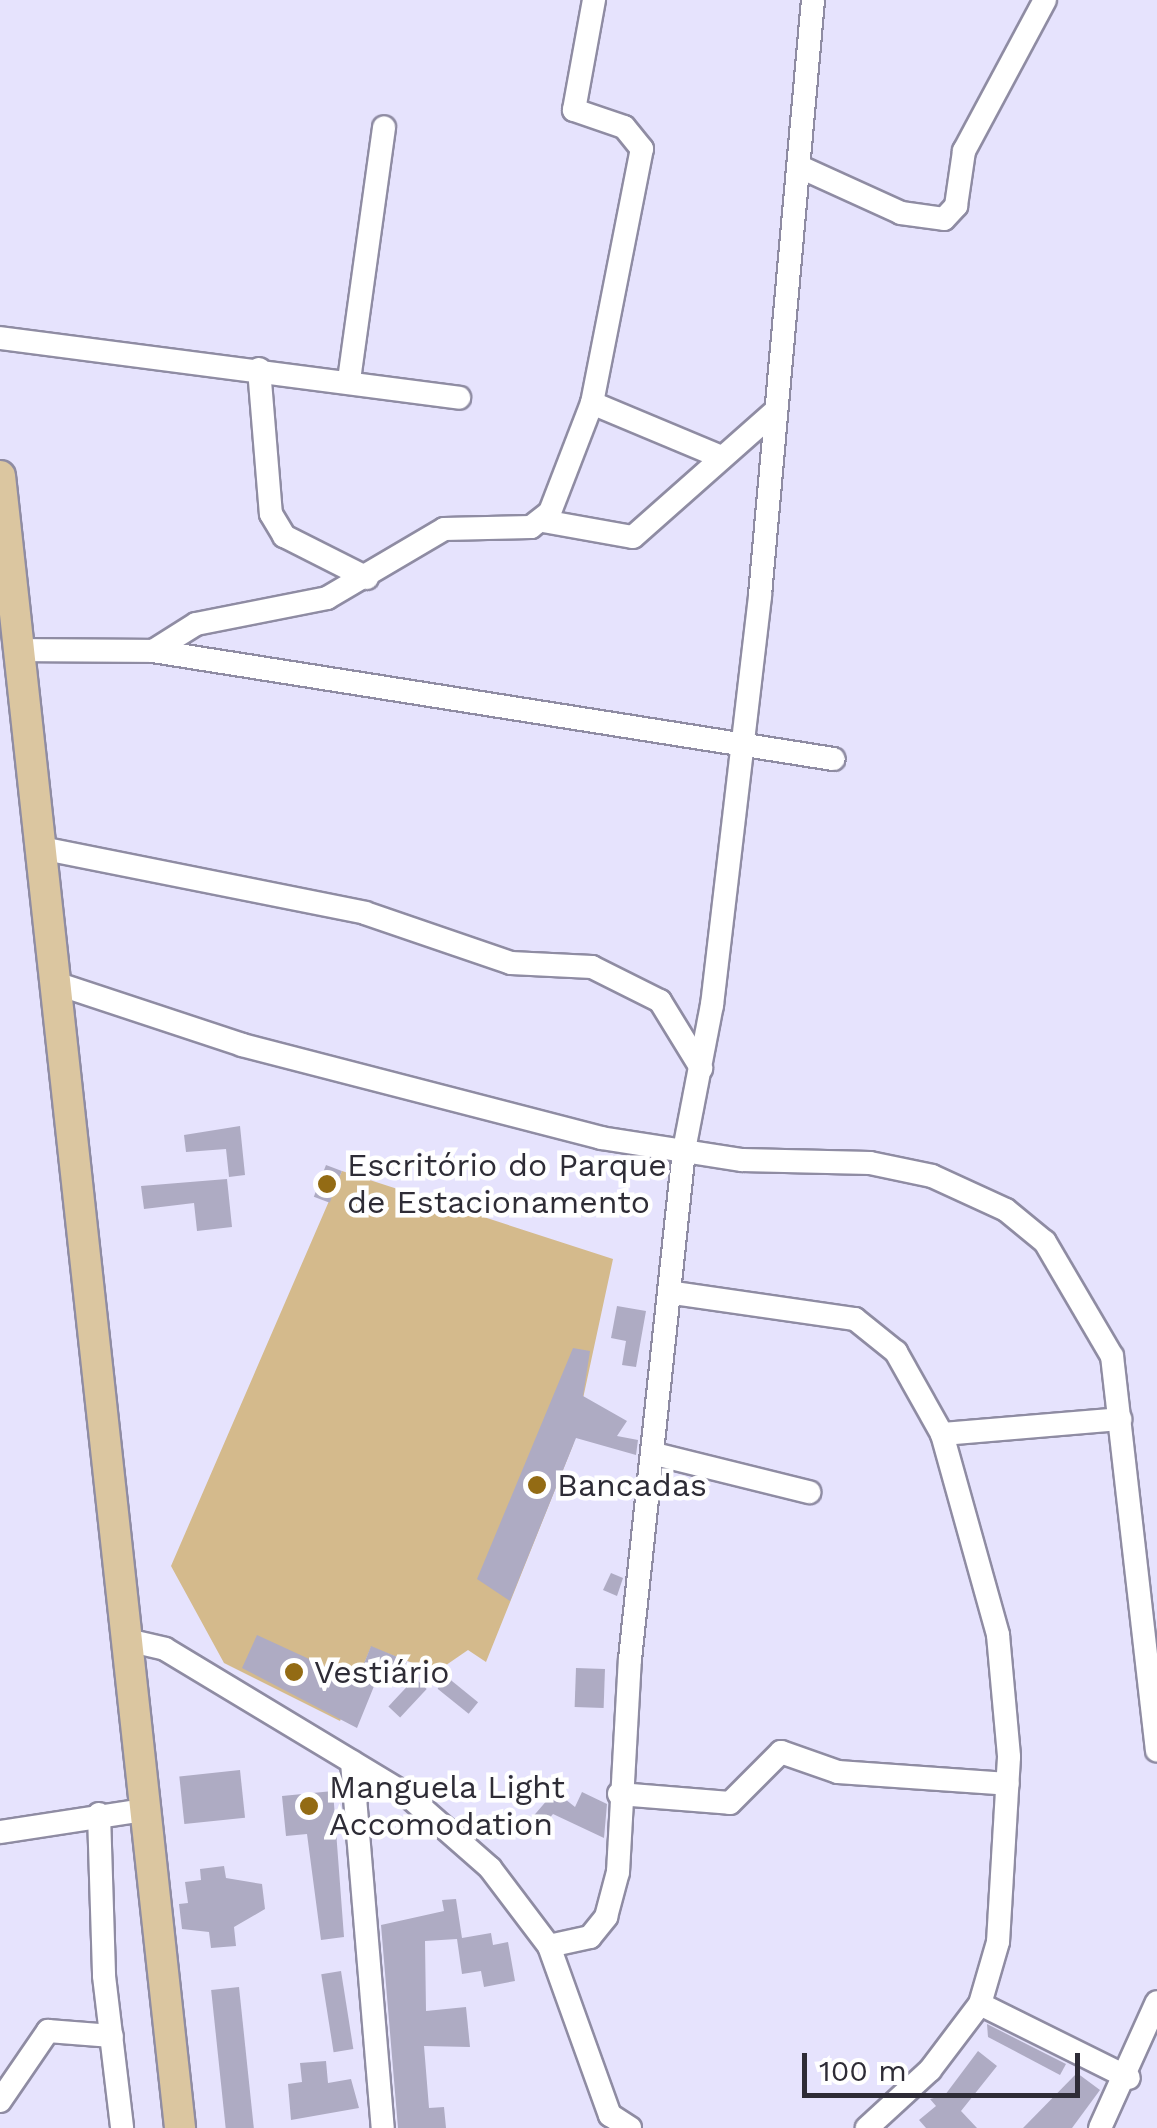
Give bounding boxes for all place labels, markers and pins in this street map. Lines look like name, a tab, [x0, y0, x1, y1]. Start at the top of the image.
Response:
place label: Escritório do Parque de Estacionamento	[347, 1147, 667, 1222]
marker: Escritório do Parque de Estacionamento	[316, 1173, 338, 1195]
place label: Bancadas	[557, 1466, 707, 1504]
marker: Bancadas	[526, 1474, 548, 1496]
place label: Vestiário	[314, 1653, 449, 1691]
marker: Vestiário	[283, 1661, 305, 1683]
place label: Manguela Light Accomodation	[329, 1769, 566, 1844]
marker: Manguela Light Accomodation	[298, 1795, 320, 1817]

